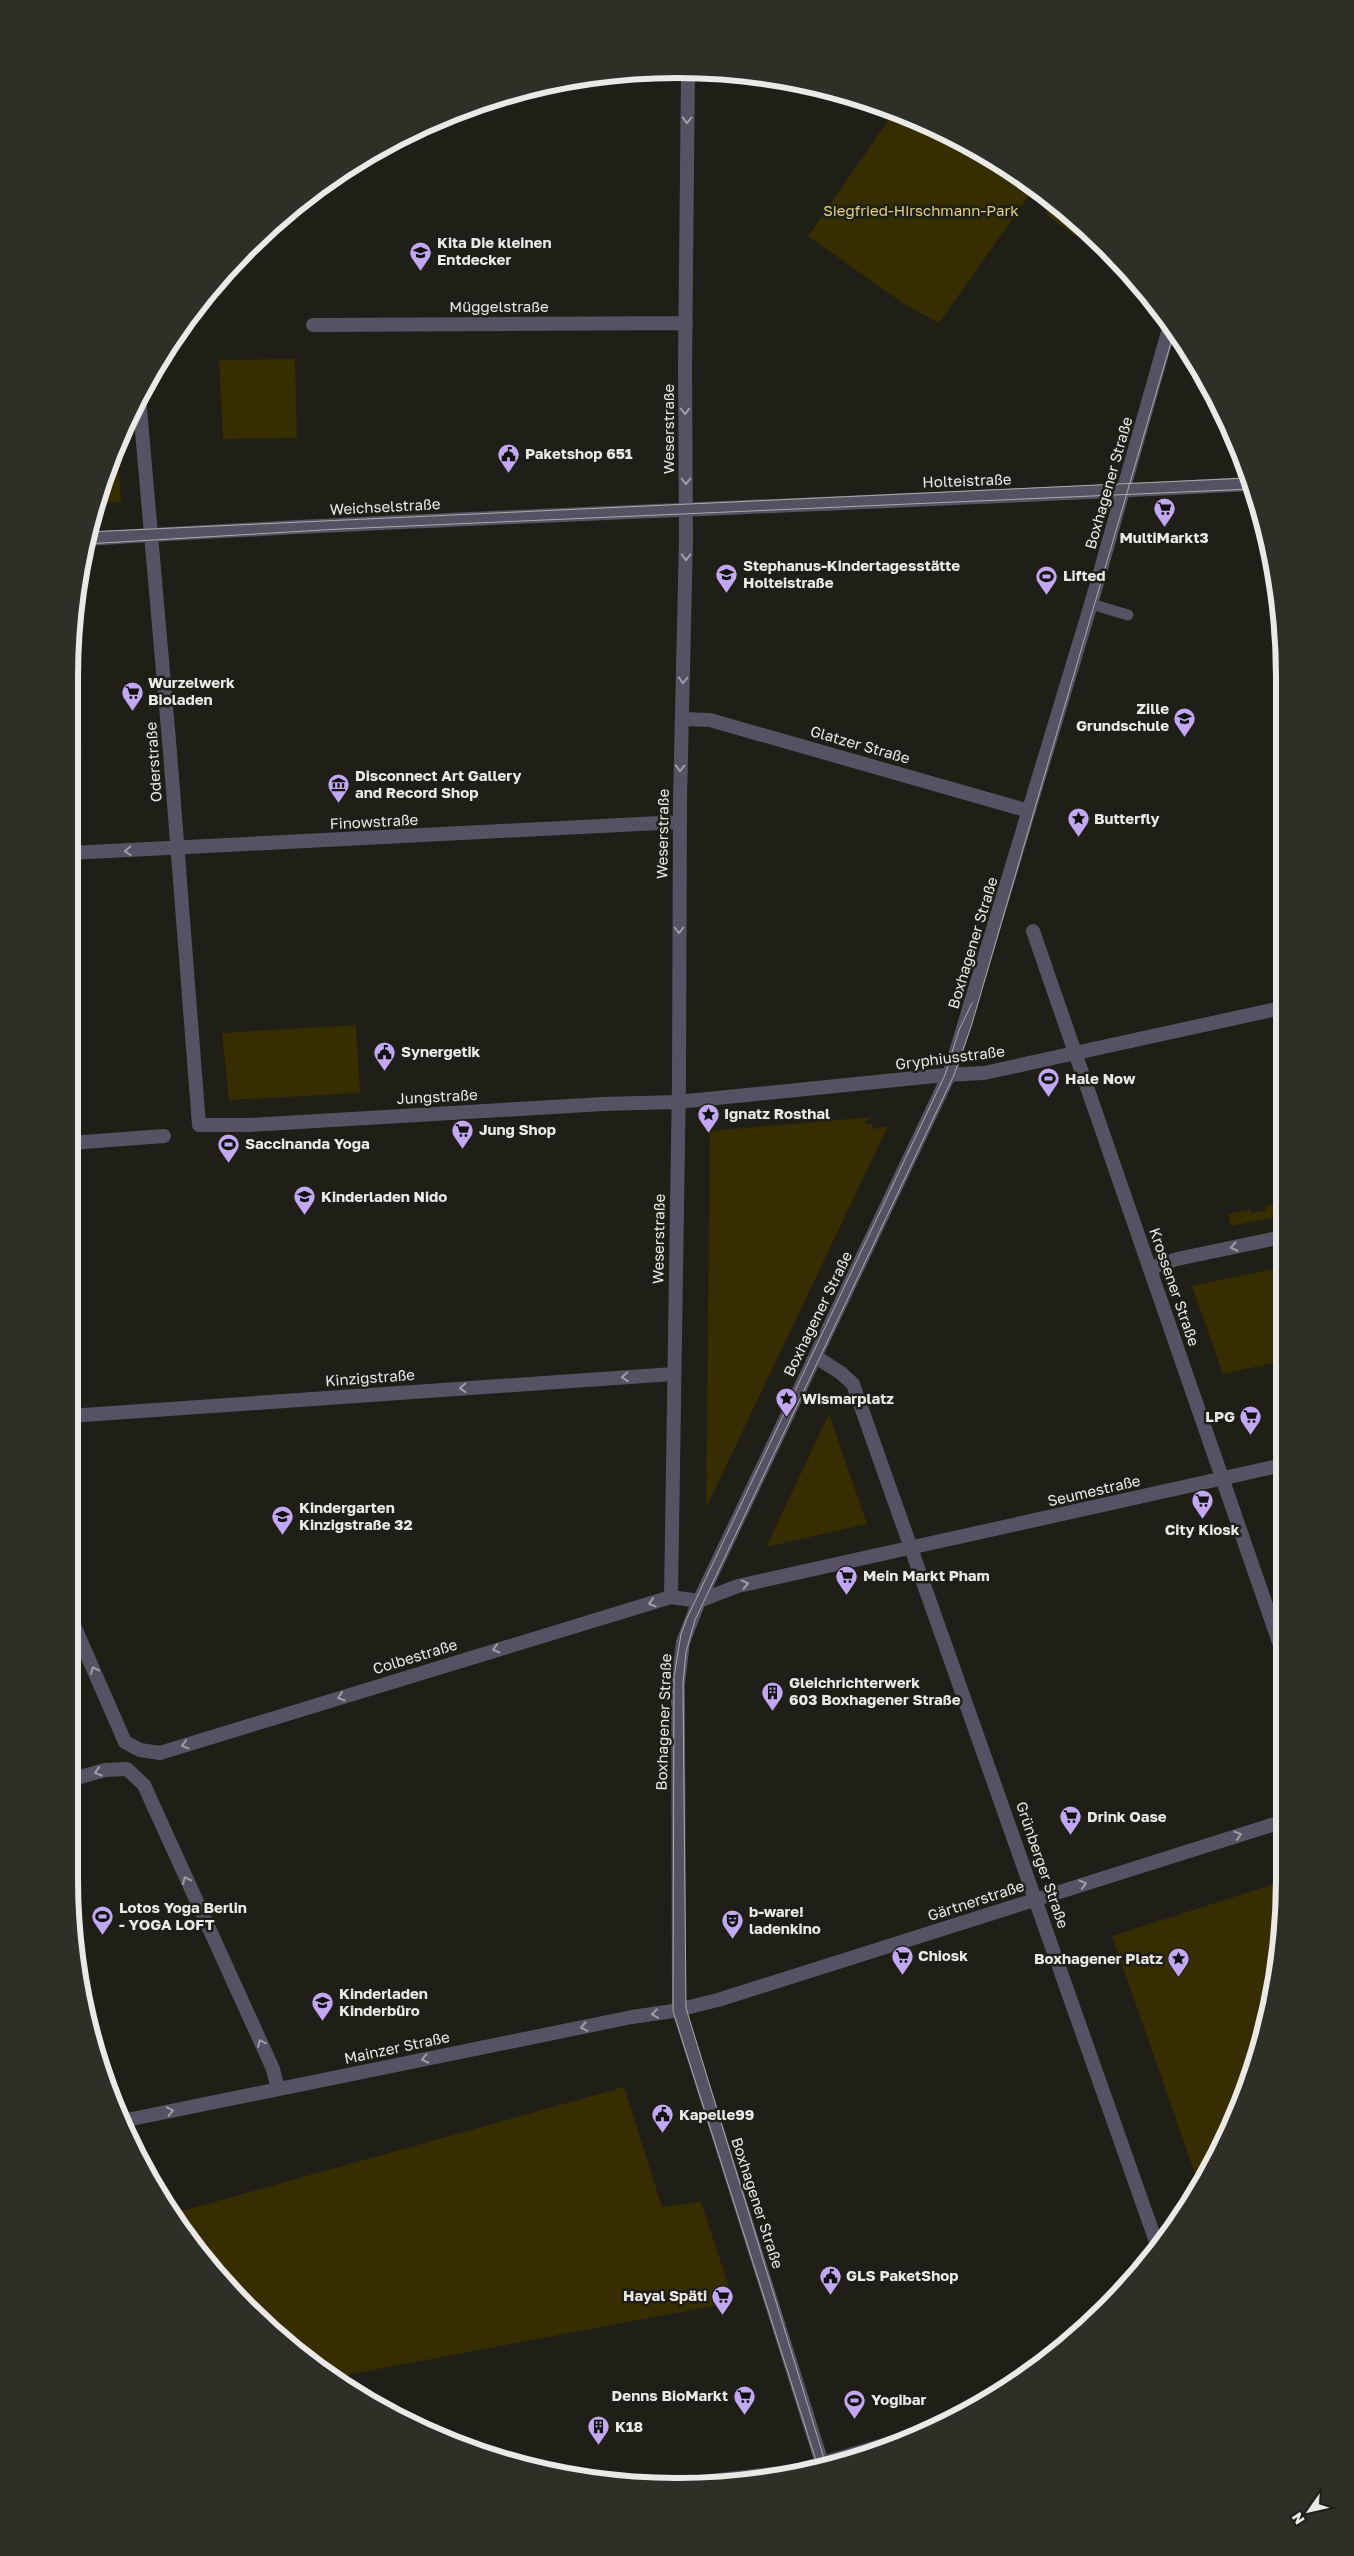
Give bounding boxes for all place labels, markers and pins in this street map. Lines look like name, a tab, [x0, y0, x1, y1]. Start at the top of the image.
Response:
place label: Kita Die kleinen Entdecker	[437, 233, 551, 268]
school or university icon: Kita Die kleinen Entdecker	[409, 240, 433, 271]
public building icon: Paketshop 651	[497, 442, 521, 473]
place label: Paketshop 651	[525, 444, 633, 462]
supermarket icon: MultiMarkt3	[1152, 497, 1176, 528]
place label: MultiMarkt3	[1119, 528, 1209, 546]
place label: Stephanus-Kindertagesstätte Holteistraße	[743, 556, 960, 591]
school or university icon: Stephanus-Kindertagesstätte Holteistraße	[715, 563, 739, 594]
sports icon: Lifted	[1035, 564, 1059, 595]
place label: Lifted	[1063, 566, 1106, 584]
place label: Wurzelwerk Bioladen	[148, 673, 235, 708]
supermarket icon: Wurzelwerk Bioladen	[120, 680, 144, 711]
place label: Zille Grundschule	[1076, 699, 1169, 734]
school or university icon: Zille Grundschule	[1173, 706, 1197, 737]
place label: Disconnect Art Gallery and Record Shop	[355, 766, 522, 801]
museum icon: Disconnect Art Gallery and Record Shop	[327, 773, 351, 804]
place icon: Butterfly	[1066, 807, 1090, 838]
place label: Butterfly	[1094, 809, 1160, 827]
public building icon: Synergetik	[373, 1040, 397, 1071]
place label: Synergetik	[401, 1042, 481, 1060]
sports icon: Hale Now	[1037, 1067, 1061, 1098]
place label: Hale Now	[1065, 1069, 1136, 1087]
place icon: Ignatz Rosthal	[696, 1102, 720, 1133]
place label: Ignatz Rosthal	[724, 1104, 830, 1122]
supermarket icon: Jung Shop	[451, 1118, 475, 1149]
place label: Jung Shop	[479, 1120, 556, 1138]
sports icon: Saccinanda Yoga	[217, 1132, 241, 1163]
place label: Saccinanda Yoga	[245, 1134, 370, 1152]
school or university icon: Kinderladen Nido	[293, 1185, 317, 1216]
place label: Kinderladen Nido	[321, 1187, 447, 1205]
place icon: Wismarplatz	[774, 1387, 798, 1418]
place label: Wismarplatz	[802, 1389, 894, 1407]
supermarket icon: LPG	[1239, 1405, 1263, 1436]
place label: LPG	[1205, 1407, 1235, 1425]
supermarket icon: City Kiosk	[1190, 1489, 1214, 1520]
place label: Kindergarten Kinzigstraße 32	[299, 1498, 413, 1533]
school or university icon: Kindergarten Kinzigstraße 32	[271, 1505, 295, 1536]
place label: City Kiosk	[1165, 1520, 1240, 1538]
supermarket icon: Mein Markt Pham	[835, 1564, 859, 1595]
place label: Mein Markt Pham	[863, 1566, 990, 1584]
place label: Gleichrichterwerk 603 Boxhagener Straße	[789, 1673, 961, 1708]
building icon: Gleichrichterwerk 603 Boxhagener Straße	[761, 1680, 785, 1711]
supermarket icon: Drink Oase	[1059, 1805, 1083, 1836]
place label: Drink Oase	[1087, 1807, 1167, 1825]
place label: Lotos Yoga Berlin - YOGA LOFT	[119, 1898, 247, 1933]
place label: b-ware! ladenkino	[749, 1902, 821, 1937]
sports icon: Lotos Yoga Berlin - YOGA LOFT	[91, 1905, 115, 1936]
theatre icon: b-ware! ladenkino	[721, 1909, 745, 1940]
supermarket icon: Chiosk	[890, 1944, 914, 1975]
place label: Chiosk	[918, 1946, 968, 1964]
place icon: Boxhagener Platz	[1167, 1947, 1191, 1978]
place label: Boxhagener Platz	[1034, 1949, 1163, 1967]
place label: Kinderladen Kinderbüro	[339, 1984, 428, 2019]
school or university icon: Kinderladen Kinderbüro	[311, 1991, 335, 2022]
public building icon: Kapelle99	[651, 2103, 675, 2134]
place label: Kapelle99	[679, 2105, 754, 2123]
public building icon: GLS PaketShop	[818, 2264, 842, 2295]
place label: GLS PaketShop	[846, 2266, 958, 2284]
supermarket icon: Hayal Späti	[711, 2284, 735, 2315]
place label: Hayal Späti	[623, 2286, 707, 2304]
supermarket icon: Denns BioMarkt	[732, 2384, 756, 2415]
place label: Denns BioMarkt	[612, 2386, 728, 2404]
sports icon: Yogibar	[843, 2388, 867, 2419]
place label: Yogibar	[871, 2390, 926, 2408]
building icon: K18	[587, 2415, 611, 2446]
place label: K18	[615, 2417, 643, 2435]

